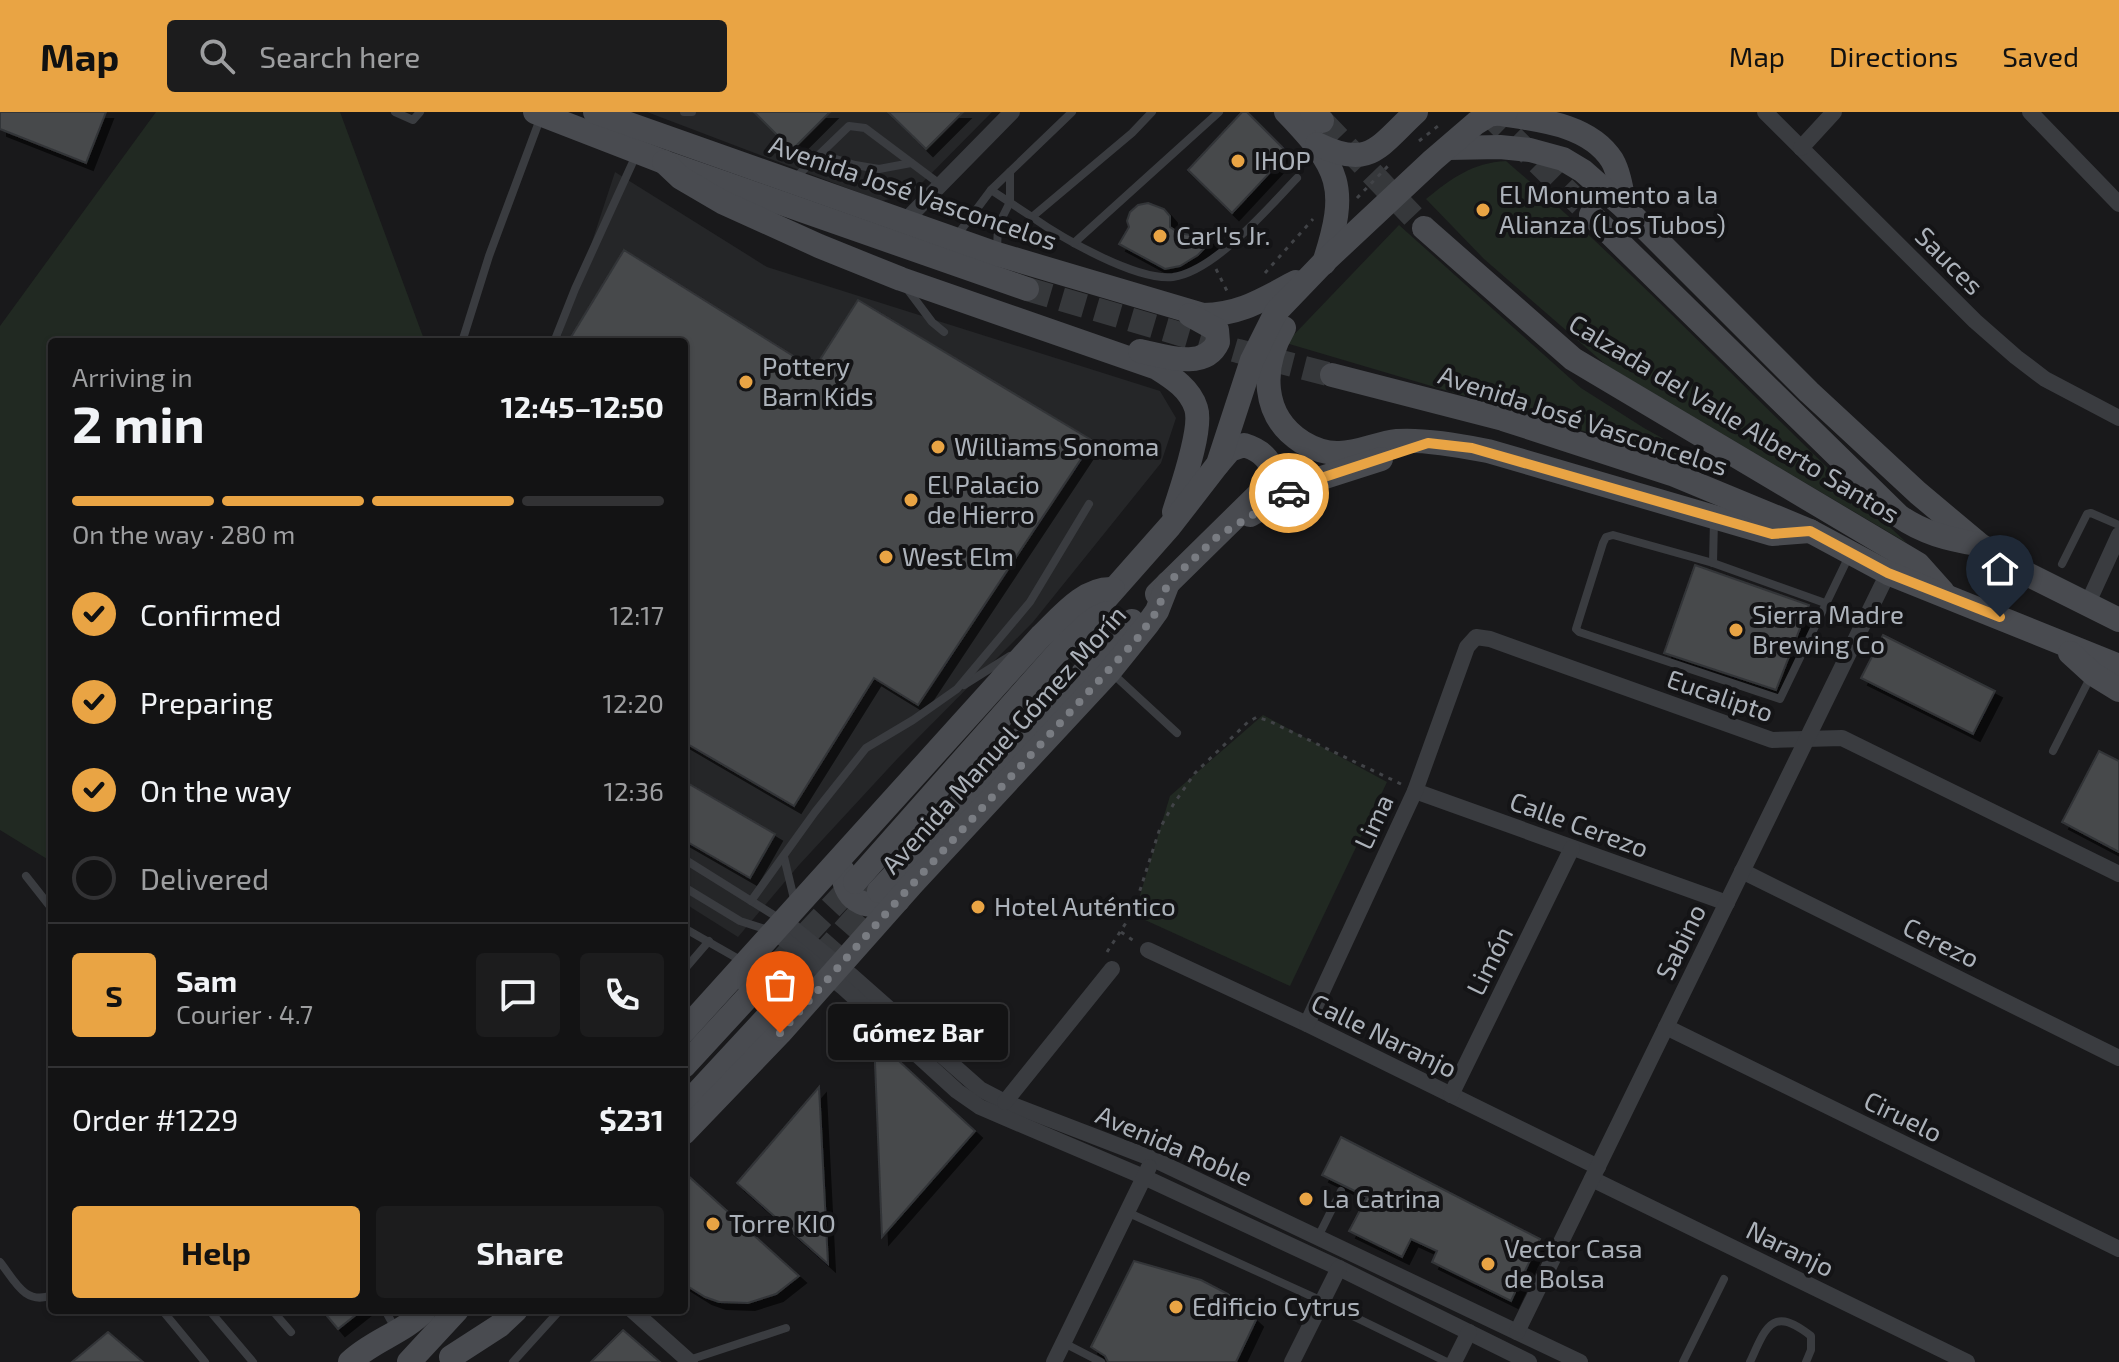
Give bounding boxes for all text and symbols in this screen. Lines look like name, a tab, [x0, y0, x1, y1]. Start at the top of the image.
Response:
search box	[167, 20, 727, 92]
text: Map	[40, 33, 119, 79]
icon: search	[195, 34, 239, 78]
text: Search here	[259, 38, 420, 74]
text: Map	[1729, 39, 1785, 73]
text: Directions	[1829, 39, 1958, 73]
text: Saved	[2002, 39, 2079, 73]
street label: Avenida José Vasconcelos	[766, 128, 1061, 255]
place label: IHOP	[1254, 144, 1311, 175]
marker: IHOP	[1229, 152, 1247, 170]
place label: El Monumento a la Alianza (Los Tubos)	[1499, 178, 1726, 239]
marker: El Monumento a la Alianza (Los Tubos)	[1474, 201, 1492, 219]
place label: Carl's Jr.	[1176, 219, 1270, 250]
street label: Sauces	[1910, 220, 1990, 300]
marker: Carl's Jr.	[1151, 227, 1169, 245]
street label: Calzada del Valle Alberto Santos	[1564, 307, 1906, 529]
place label: Pottery Barn Kids	[762, 350, 874, 411]
street label: Avenida José Vasconcelos	[1435, 358, 1732, 481]
text: Arriving in	[72, 361, 193, 392]
marker: Pottery Barn Kids	[737, 373, 755, 391]
text: 12:45–12:50	[501, 388, 664, 424]
text: 2 min	[72, 391, 205, 453]
place label: Williams Sonoma	[954, 430, 1159, 461]
marker: Williams Sonoma	[929, 438, 947, 456]
courier	[1249, 453, 1329, 533]
place label: El Palacio de Hierro	[927, 468, 1040, 529]
icon: car	[1267, 471, 1311, 515]
marker: El Palacio de Hierro	[902, 491, 920, 509]
text: On the way · 280 m	[72, 518, 295, 549]
pin	[1966, 535, 2034, 617]
place label: West Elm	[902, 540, 1014, 571]
icon: home	[1978, 547, 2022, 591]
marker: West Elm	[877, 548, 895, 566]
icon: check	[72, 592, 116, 636]
text: Confirmed	[140, 596, 281, 632]
place label: Sierra Madre Brewing Co	[1752, 598, 1904, 659]
text: 12:17	[609, 599, 664, 630]
street label: Avenida Manuel Gómez Morín	[874, 599, 1132, 879]
marker: Sierra Madre Brewing Co	[1727, 621, 1745, 639]
street label: Eucalipto	[1663, 662, 1778, 727]
icon: check	[72, 680, 116, 724]
text: Preparing	[140, 684, 273, 720]
text: 12:20	[603, 687, 664, 718]
icon: check	[72, 768, 116, 812]
text: On the way	[140, 772, 292, 808]
text: 12:36	[604, 775, 664, 806]
street label: Calle Cerezo	[1506, 784, 1653, 863]
street label: Lima	[1347, 789, 1399, 854]
text: Delivered	[140, 860, 269, 896]
place label: Hotel Auténtico	[994, 890, 1176, 921]
marker: Hotel Auténtico	[969, 898, 987, 916]
street label: Sabino	[1648, 899, 1711, 984]
street label: Cerezo	[1899, 910, 1985, 973]
street label: Limón	[1459, 921, 1518, 1000]
pin	[746, 951, 814, 1033]
button: chat	[476, 953, 560, 1037]
button: phone	[580, 953, 664, 1037]
text: Sam	[176, 962, 237, 998]
icon: bag	[758, 963, 802, 1007]
text: S	[105, 977, 123, 1013]
street label: Calle Naranjo	[1307, 986, 1462, 1083]
text: Courier · 4.7	[176, 998, 313, 1029]
callout: Gómez Bar	[828, 1005, 1008, 1061]
text: Gómez Bar	[852, 1016, 984, 1047]
street label: Ciruelo	[1860, 1084, 1948, 1148]
street label: Avenida Roble	[1092, 1098, 1257, 1192]
text: Order #1229	[72, 1101, 239, 1137]
text: $231	[599, 1101, 664, 1137]
place label: La Catrina	[1322, 1182, 1441, 1213]
marker: La Catrina	[1297, 1190, 1315, 1208]
button: Help	[72, 1206, 360, 1298]
button: Share	[376, 1206, 664, 1298]
place label: Torre KIO	[729, 1207, 836, 1238]
street label: Naranjo	[1742, 1213, 1840, 1282]
marker: Torre KIO	[704, 1215, 722, 1233]
place label: Vector Casa de Bolsa	[1504, 1232, 1642, 1293]
marker: Vector Casa de Bolsa	[1479, 1255, 1497, 1273]
place label: Edificio Cytrus	[1192, 1290, 1360, 1321]
marker: Edificio Cytrus	[1167, 1298, 1185, 1316]

